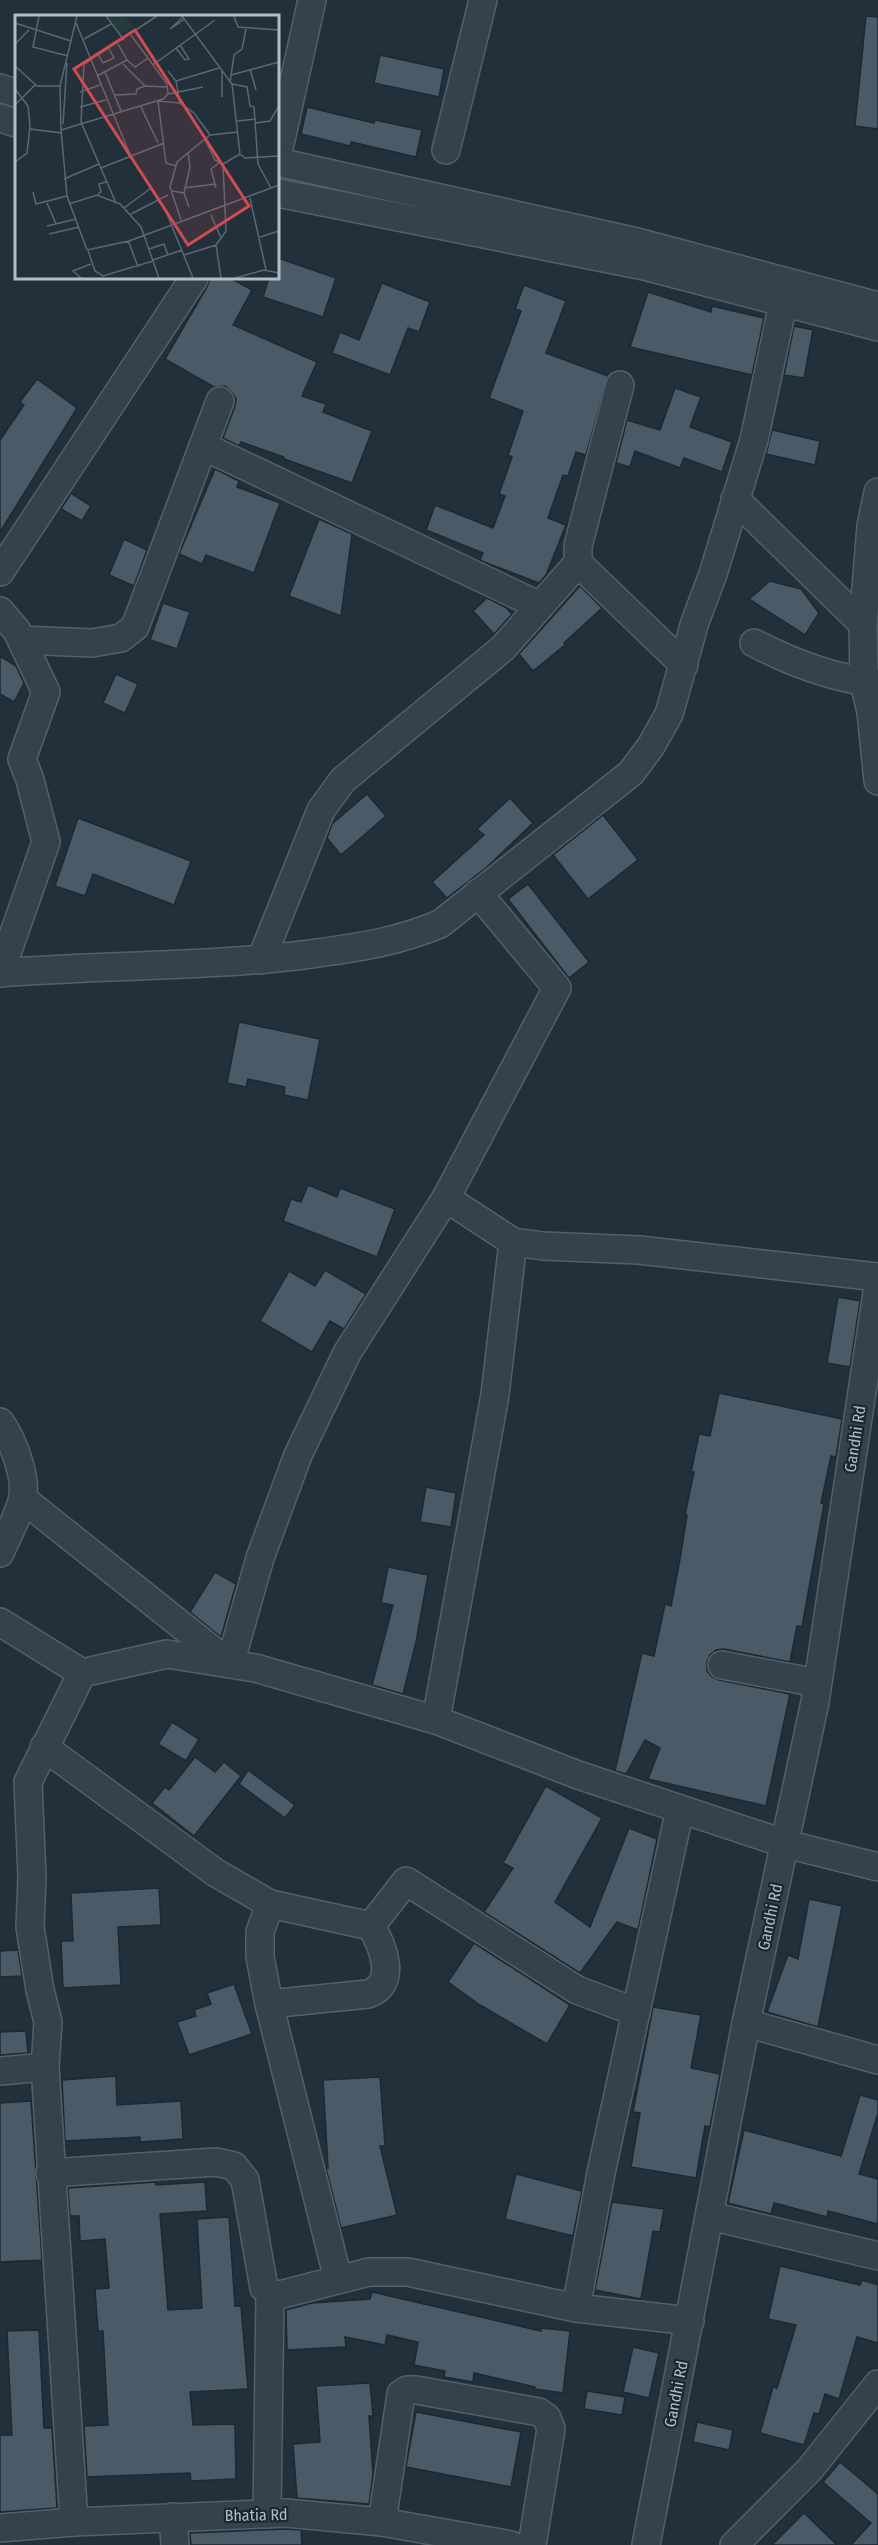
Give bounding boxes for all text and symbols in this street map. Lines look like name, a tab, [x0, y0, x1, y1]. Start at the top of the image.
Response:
inset map	[15, 15, 279, 279]
street label: Gandhi Rd	[840, 1404, 870, 1474]
street label: Gandhi Rd	[754, 1882, 786, 1952]
street label: Gandhi Rd	[660, 2359, 692, 2429]
street label: Bhatia Rd	[224, 2505, 288, 2525]

